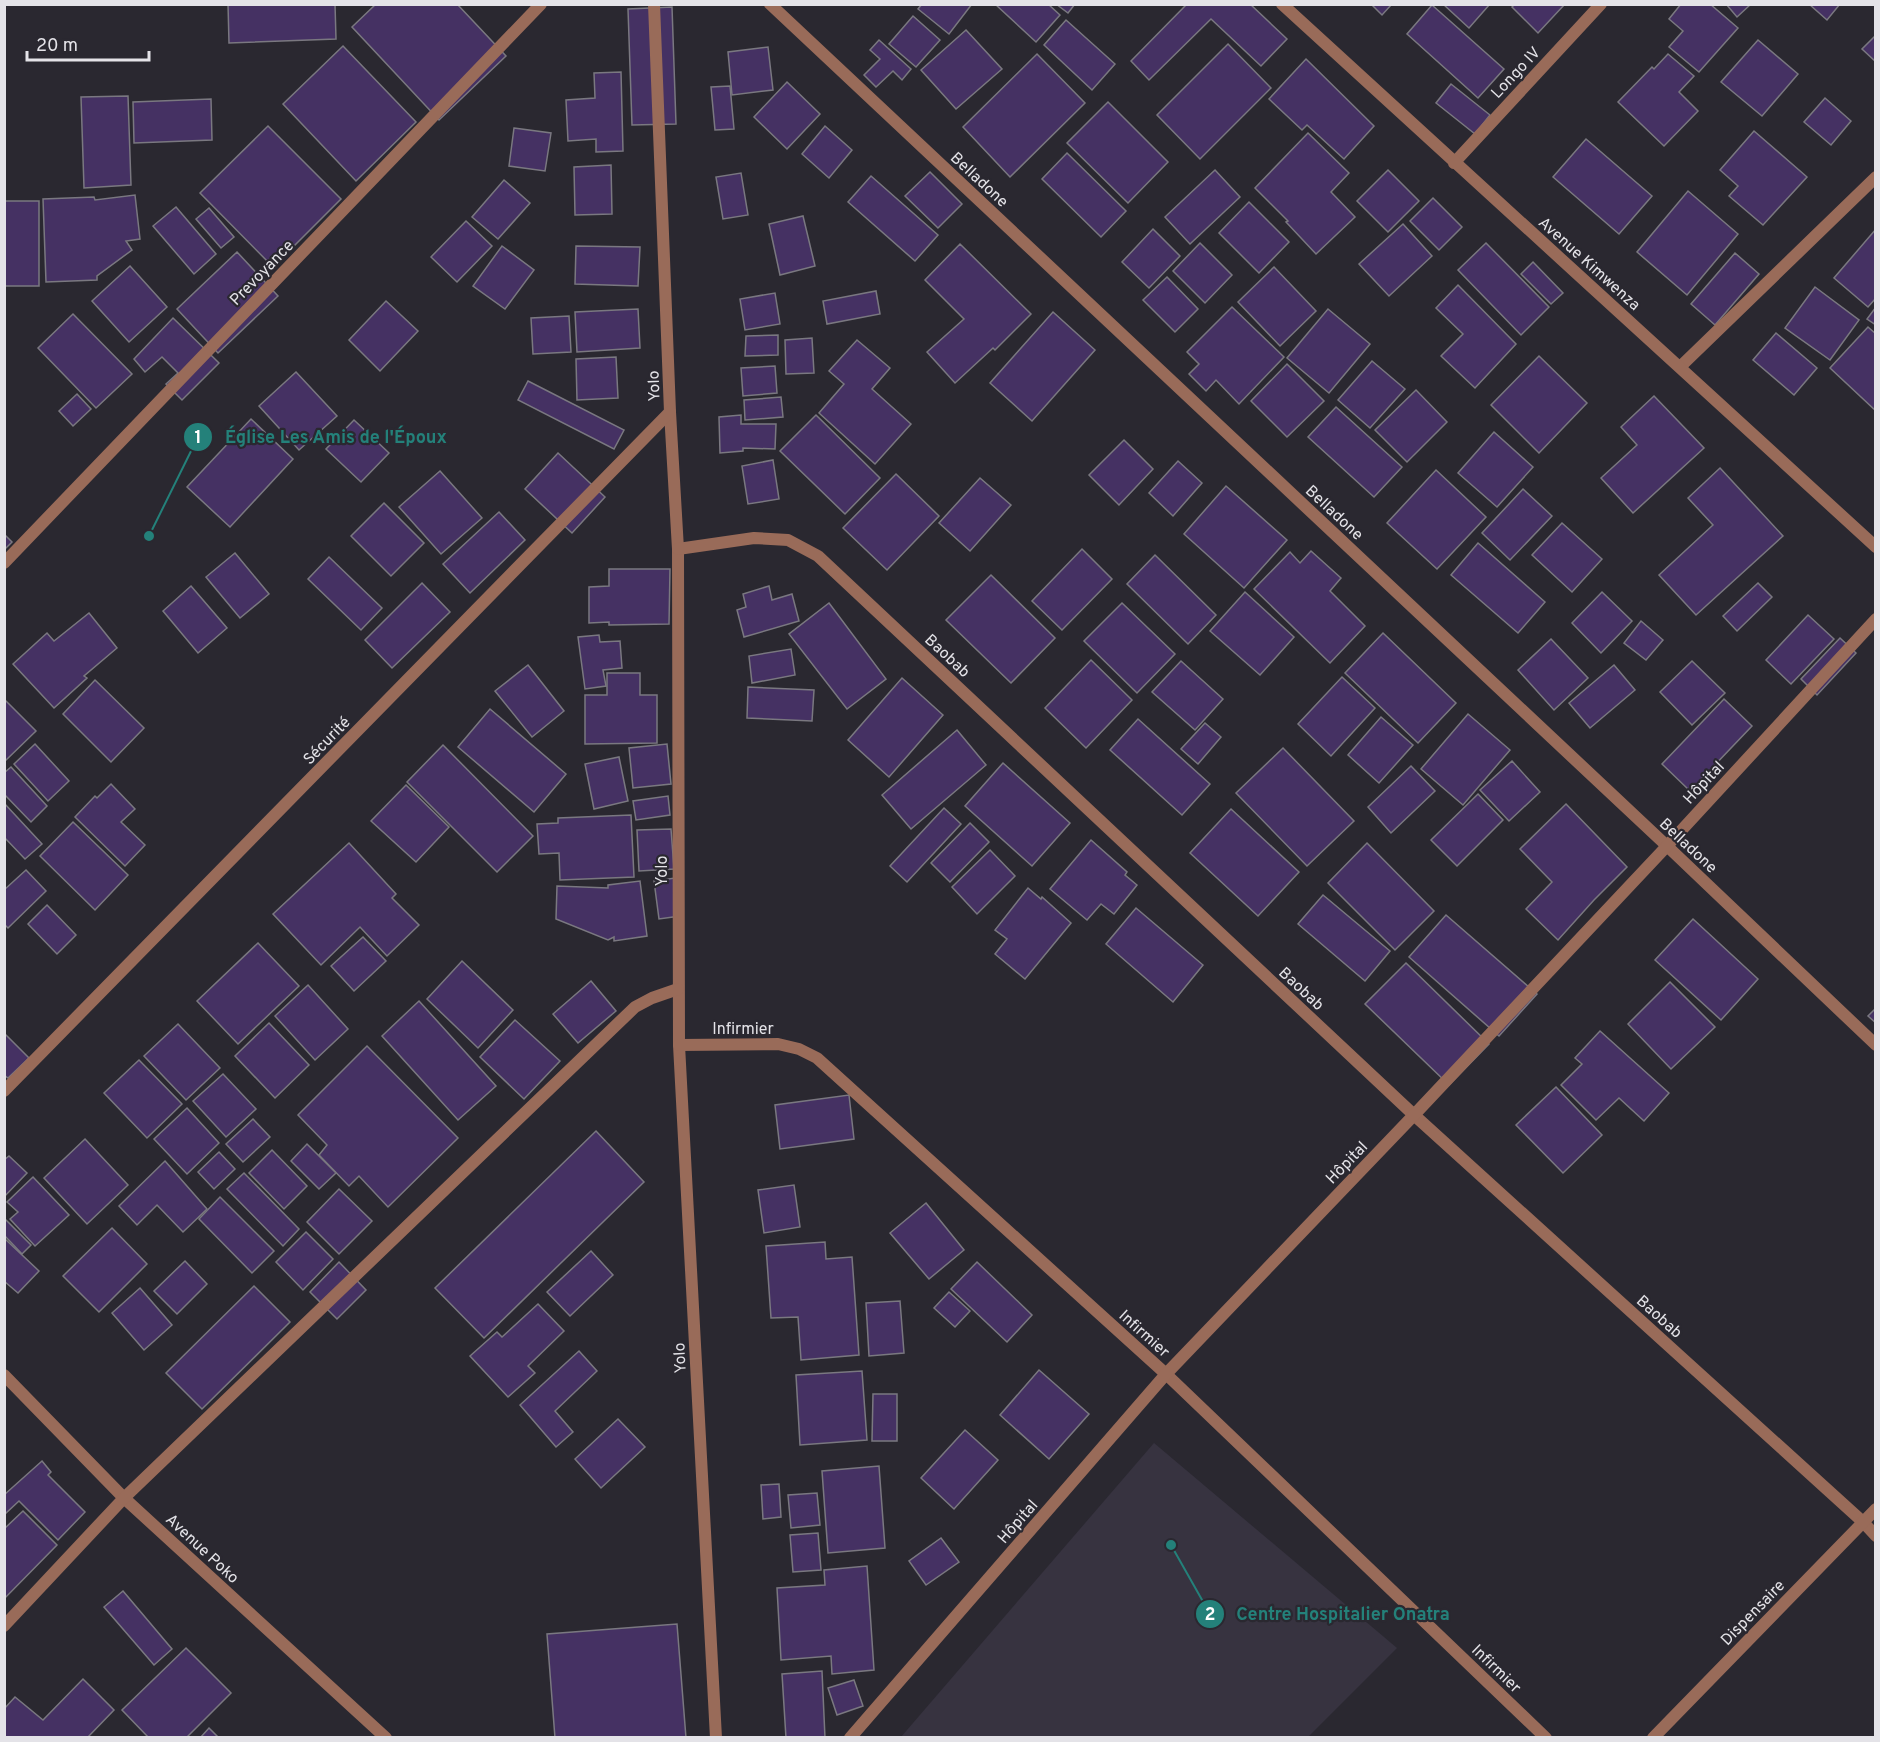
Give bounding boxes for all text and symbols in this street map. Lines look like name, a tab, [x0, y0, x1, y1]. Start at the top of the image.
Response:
scale bar	[27, 24, 148, 62]
text: 20 m	[36, 35, 78, 58]
street label: Longo IV	[1487, 43, 1545, 103]
street label: Belladone	[945, 149, 1012, 212]
street label: Avenue Kimwenza	[1533, 213, 1644, 316]
street label: Prevoyance	[226, 236, 299, 311]
street label: Yolo	[644, 370, 666, 402]
callout: Église Les Amis de l'Époux	[183, 419, 460, 455]
text: Église Les Amis de l'Époux	[225, 425, 447, 450]
text: 1	[194, 427, 202, 450]
street label: Belladone	[1300, 482, 1367, 545]
street label: Baobab	[920, 630, 974, 682]
street label: Sécurité	[300, 713, 355, 770]
street label: Hôpital	[1679, 758, 1729, 809]
street label: Belladone	[1654, 815, 1721, 878]
street label: Yolo	[653, 856, 673, 886]
street label: Baobab	[1274, 963, 1328, 1015]
street label: Infirmier	[712, 1020, 774, 1040]
street label: Hôpital	[1322, 1138, 1373, 1189]
street label: Baobab	[1632, 1292, 1686, 1343]
street label: Infirmier	[1114, 1306, 1173, 1363]
street label: Yolo	[670, 1342, 692, 1374]
street label: Hôpital	[994, 1496, 1043, 1548]
street label: Avenue Poko	[161, 1510, 243, 1589]
street label: Dispensaire	[1717, 1576, 1790, 1650]
callout: Centre Hospitalier Onatra	[1195, 1596, 1462, 1632]
text: 2	[1204, 1604, 1216, 1627]
text: Centre Hospitalier Onatra	[1236, 1604, 1450, 1627]
street label: Infirmier	[1466, 1641, 1525, 1698]

